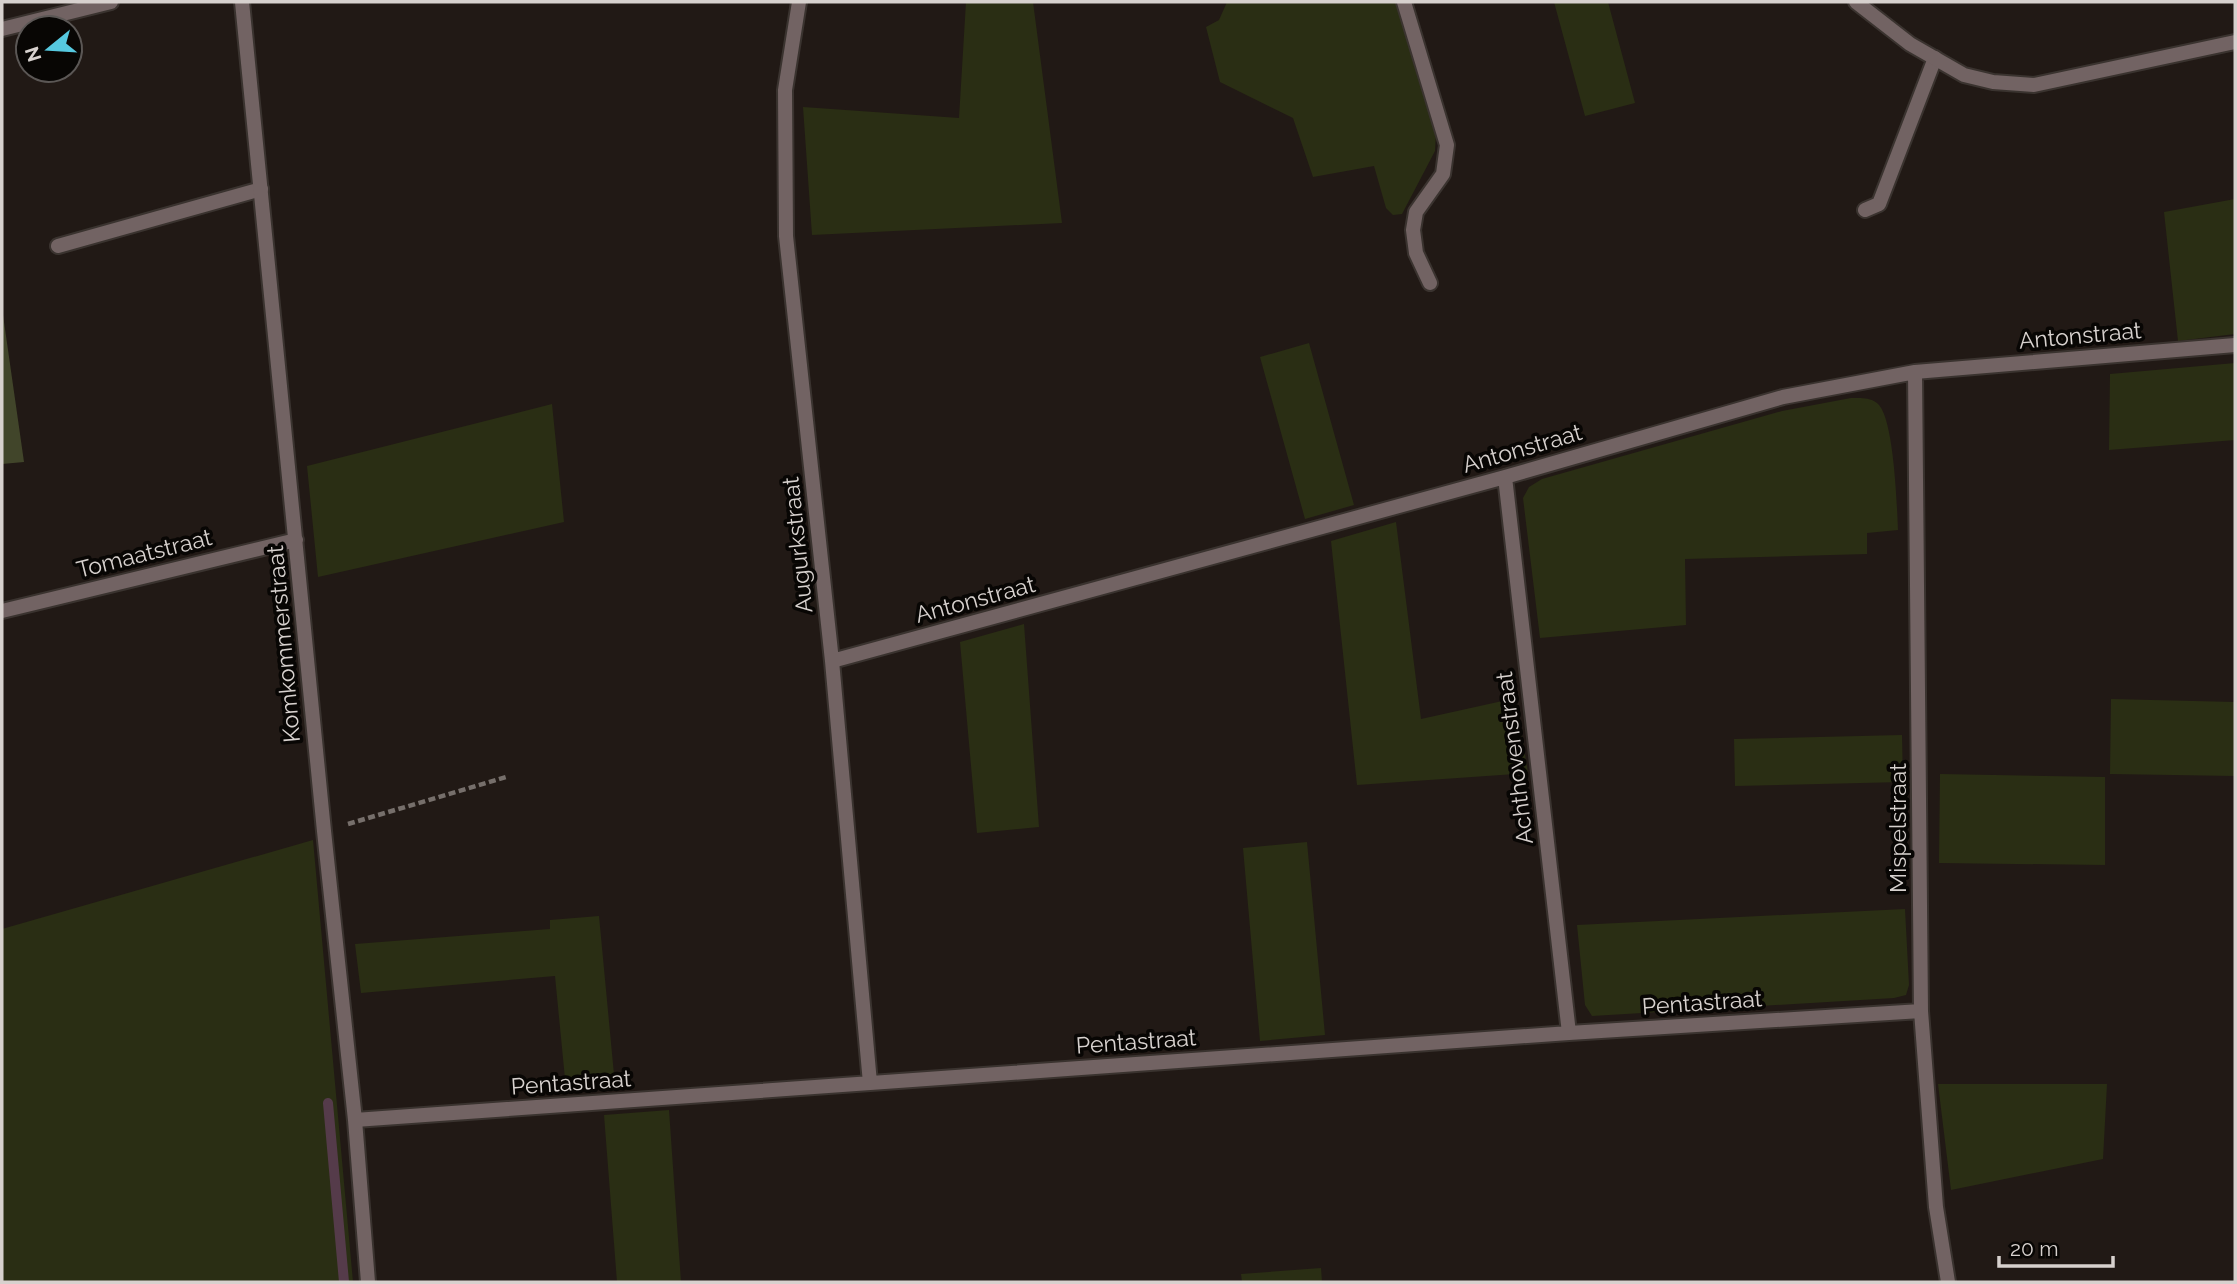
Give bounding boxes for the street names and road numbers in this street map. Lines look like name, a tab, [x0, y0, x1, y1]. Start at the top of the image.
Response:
street label: Antonstraat	[2018, 316, 2143, 354]
street label: Antonstraat	[1459, 418, 1585, 478]
street label: Augurkstraat	[776, 475, 818, 614]
street label: Tomaatstraat	[74, 523, 215, 583]
street label: Komkommerstraat	[261, 544, 305, 744]
street label: Antonstraat	[912, 570, 1038, 628]
street label: Achthovenstraat	[1490, 670, 1538, 846]
street label: Mispelstraat	[1884, 763, 1911, 893]
street label: Pentastraat	[1641, 984, 1763, 1020]
street label: Pentastraat	[1075, 1023, 1197, 1059]
street label: Pentastraat	[510, 1064, 632, 1100]

